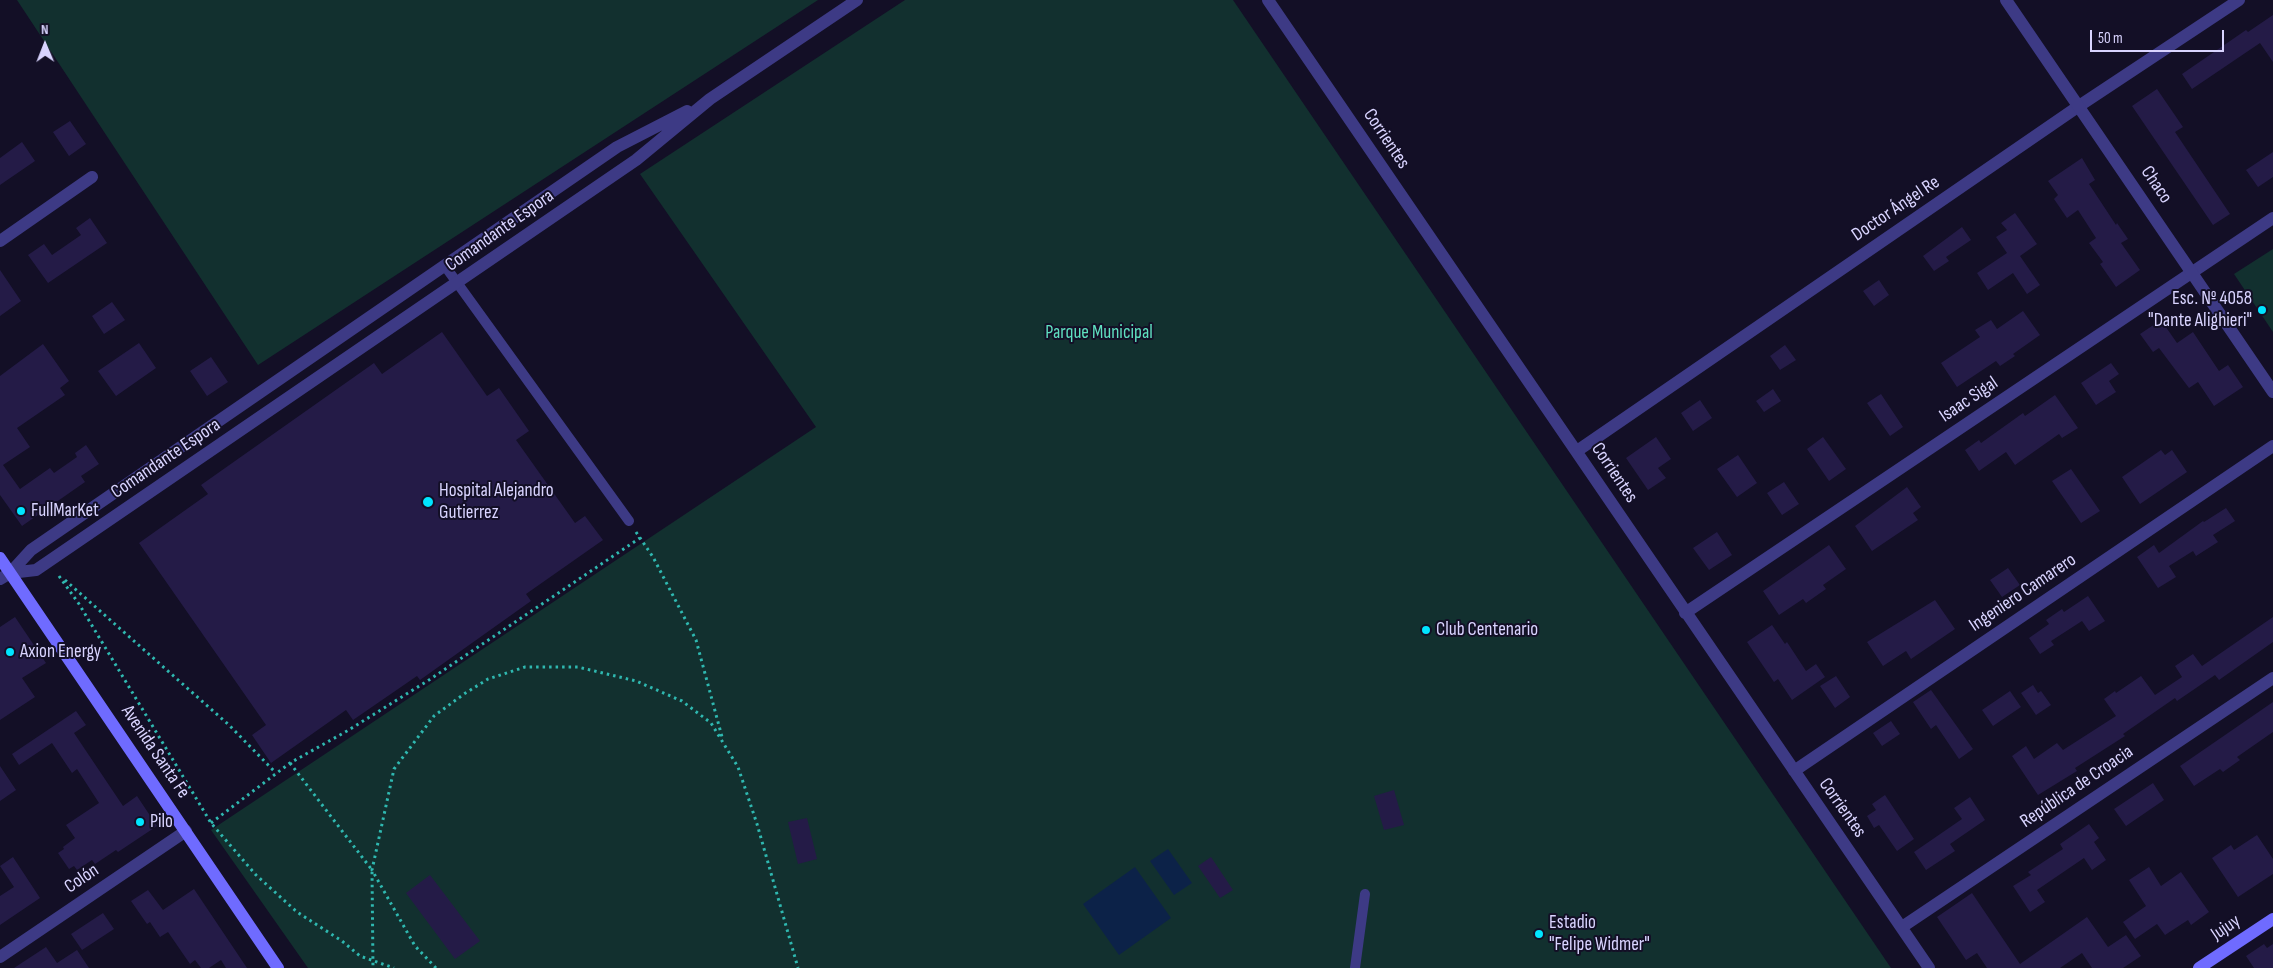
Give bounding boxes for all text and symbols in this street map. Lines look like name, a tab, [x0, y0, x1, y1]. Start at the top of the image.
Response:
north arrow	[20, 20, 70, 70]
scale bar	[2093, 20, 2227, 52]
text: N	[41, 21, 49, 38]
text: 50 m	[2098, 29, 2123, 48]
street label: Corrientes	[1358, 105, 1414, 173]
street label: Chaco	[2135, 162, 2177, 208]
street label: Doctor Ángel Re	[1848, 171, 1944, 247]
street label: Comandante Espora	[441, 185, 559, 277]
place label: Esc. Nº 4058 "Dante Alighieri"	[2148, 288, 2252, 332]
marker: Esc. Nº 4058 "Dante Alighieri"	[2256, 304, 2268, 316]
park label: Parque Municipal	[1045, 322, 1153, 344]
street label: Isaac Sigal	[1935, 372, 2003, 428]
street label: Comandante Espora	[107, 414, 225, 504]
street label: Corrientes	[1586, 439, 1642, 507]
place label: Hospital Alejandro Gutierrez	[439, 480, 554, 524]
marker: Hospital Alejandro Gutierrez	[421, 495, 435, 509]
place label: FullMarKet	[31, 500, 99, 522]
marker: FullMarKet	[15, 505, 27, 517]
street label: Ingeniero Camarero	[1965, 549, 2081, 637]
place label: Club Centenario	[1436, 619, 1538, 641]
marker: Club Centenario	[1420, 624, 1432, 636]
place label: Axion Energy	[20, 641, 101, 663]
marker: Axion Energy	[4, 646, 16, 658]
street label: Avenida Santa Fe	[116, 701, 194, 803]
street label: República de Croacia	[2016, 741, 2138, 833]
street label: Corrientes	[1813, 774, 1871, 842]
place label: Pilo	[150, 811, 173, 833]
marker: Pilo	[134, 816, 146, 828]
street label: Colón	[61, 859, 103, 899]
street label: Jujuy	[2207, 910, 2245, 946]
place label: Estadio "Felipe Widmer"	[1549, 912, 1650, 956]
marker: Estadio "Felipe Widmer"	[1533, 928, 1545, 940]

